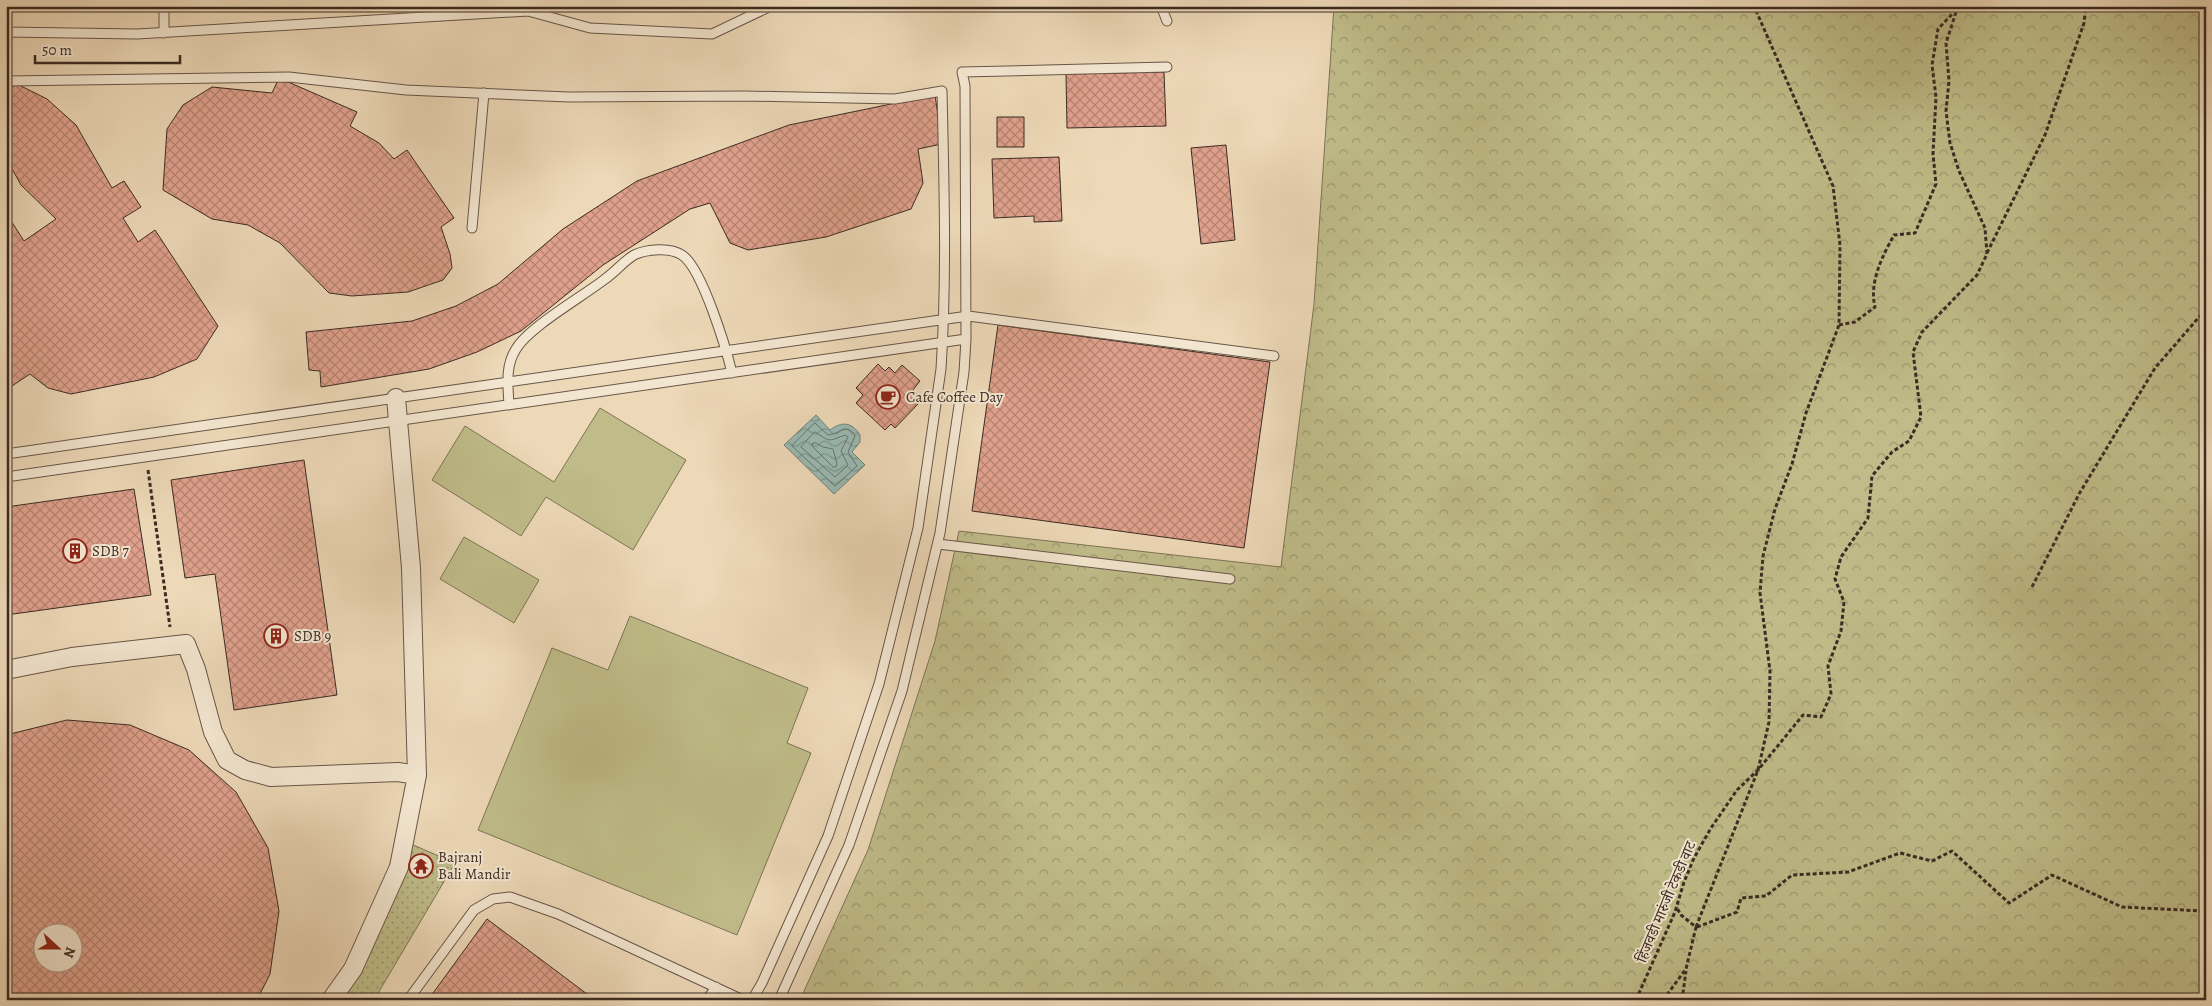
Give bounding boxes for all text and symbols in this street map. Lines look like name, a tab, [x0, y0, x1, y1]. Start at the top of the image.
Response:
scale bar	[35, 32, 180, 64]
text: 50 m	[42, 40, 72, 60]
cafe icon: Cafe Coffee Day	[875, 384, 901, 410]
place label: Cafe Coffee Day	[906, 387, 1003, 407]
building icon: SDB 7	[62, 538, 88, 564]
place label: SDB 7	[92, 541, 129, 561]
building icon: SDB 9	[263, 623, 289, 649]
place label: SDB 9	[294, 626, 331, 646]
street label: हिंजवडी मारुंजी टेकडी वाट	[1631, 837, 1701, 967]
place label: Bajranj Bali Mandir	[438, 847, 511, 884]
temple icon: Bajranj Bali Mandir	[408, 853, 434, 879]
north arrow	[32, 924, 82, 974]
text: N	[59, 944, 80, 961]

